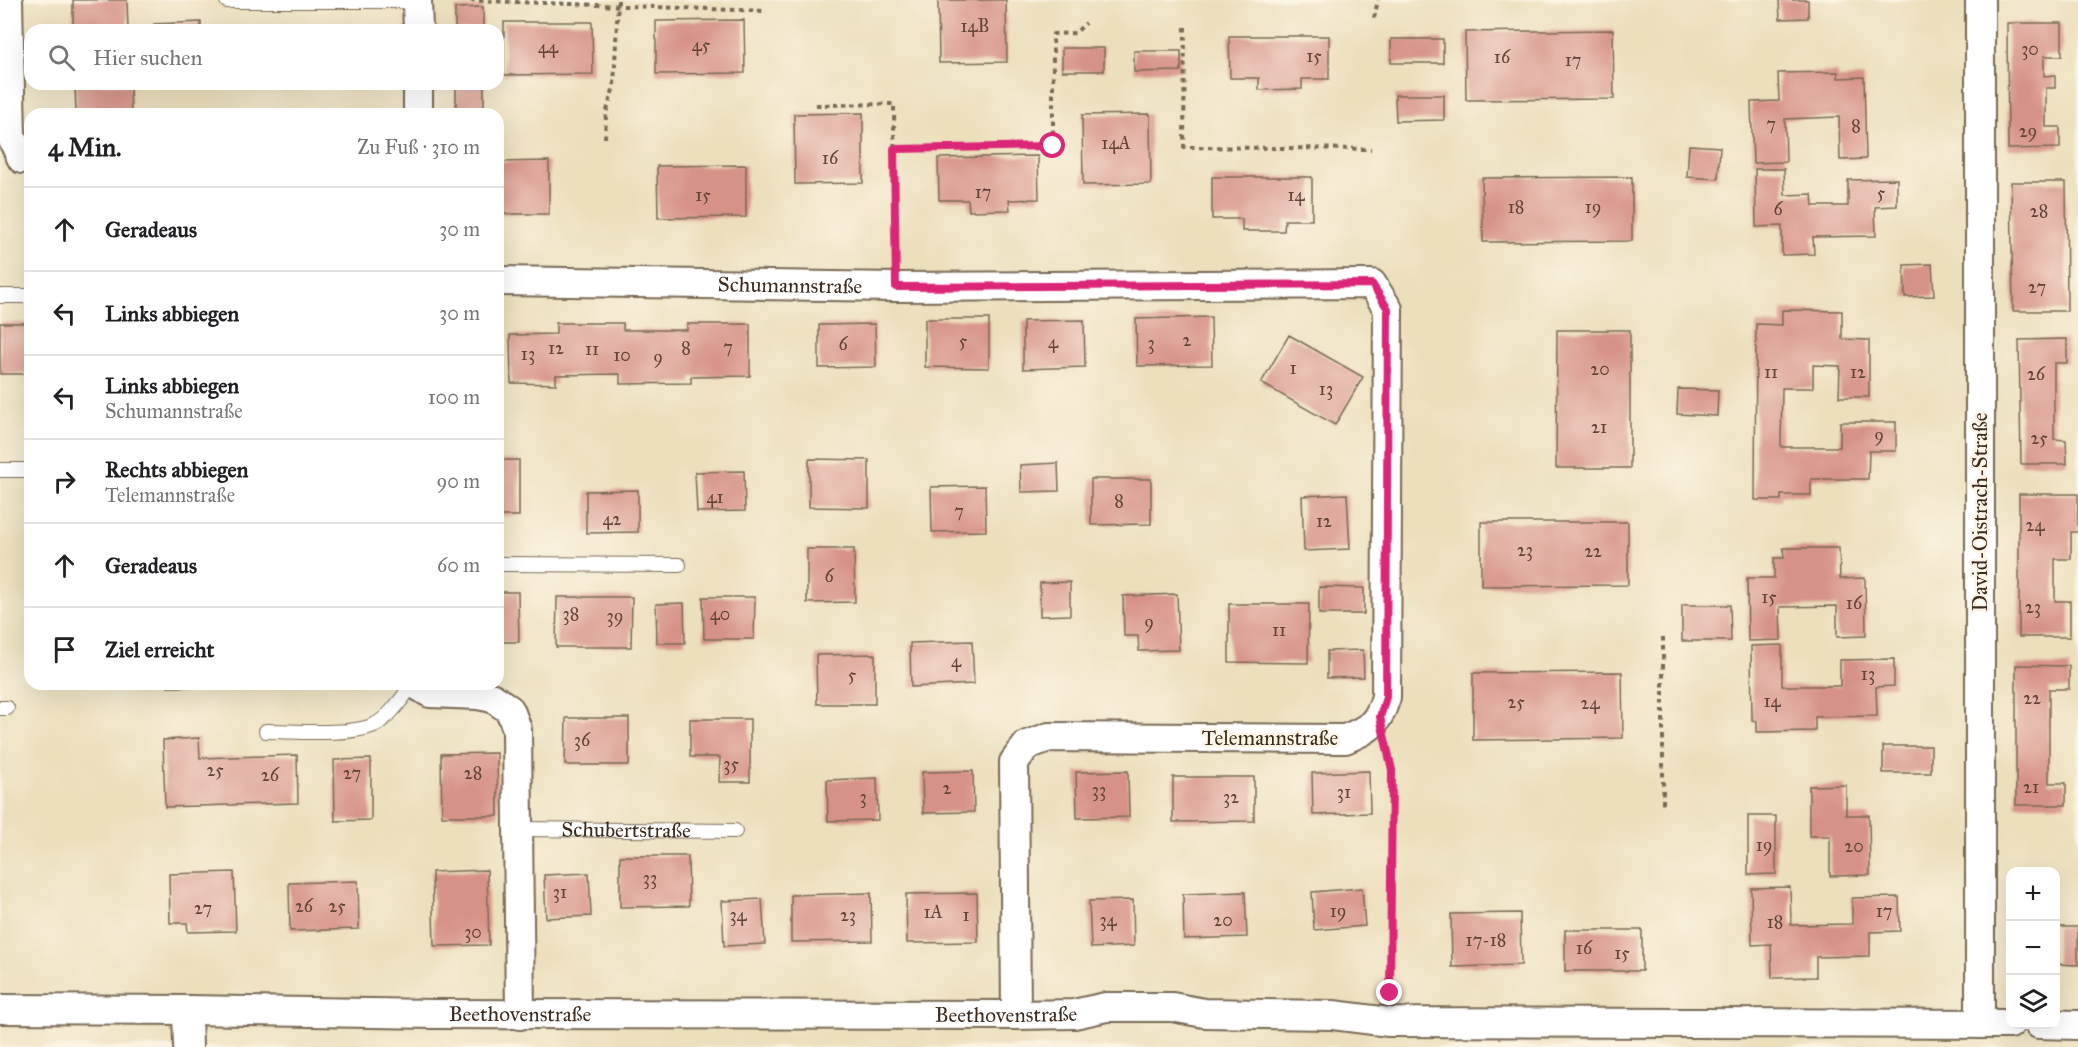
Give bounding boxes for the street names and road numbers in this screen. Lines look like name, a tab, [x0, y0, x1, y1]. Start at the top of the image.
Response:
street label: Schumannstraße	[718, 271, 863, 299]
street label: David-Oistrach-Straße	[1967, 412, 1993, 611]
street label: Telemannstraße	[1202, 725, 1338, 751]
street label: Schubertstraße	[561, 816, 691, 844]
street label: Beethovenstraße	[449, 1001, 591, 1027]
street label: Beethovenstraße	[935, 1001, 1078, 1028]

